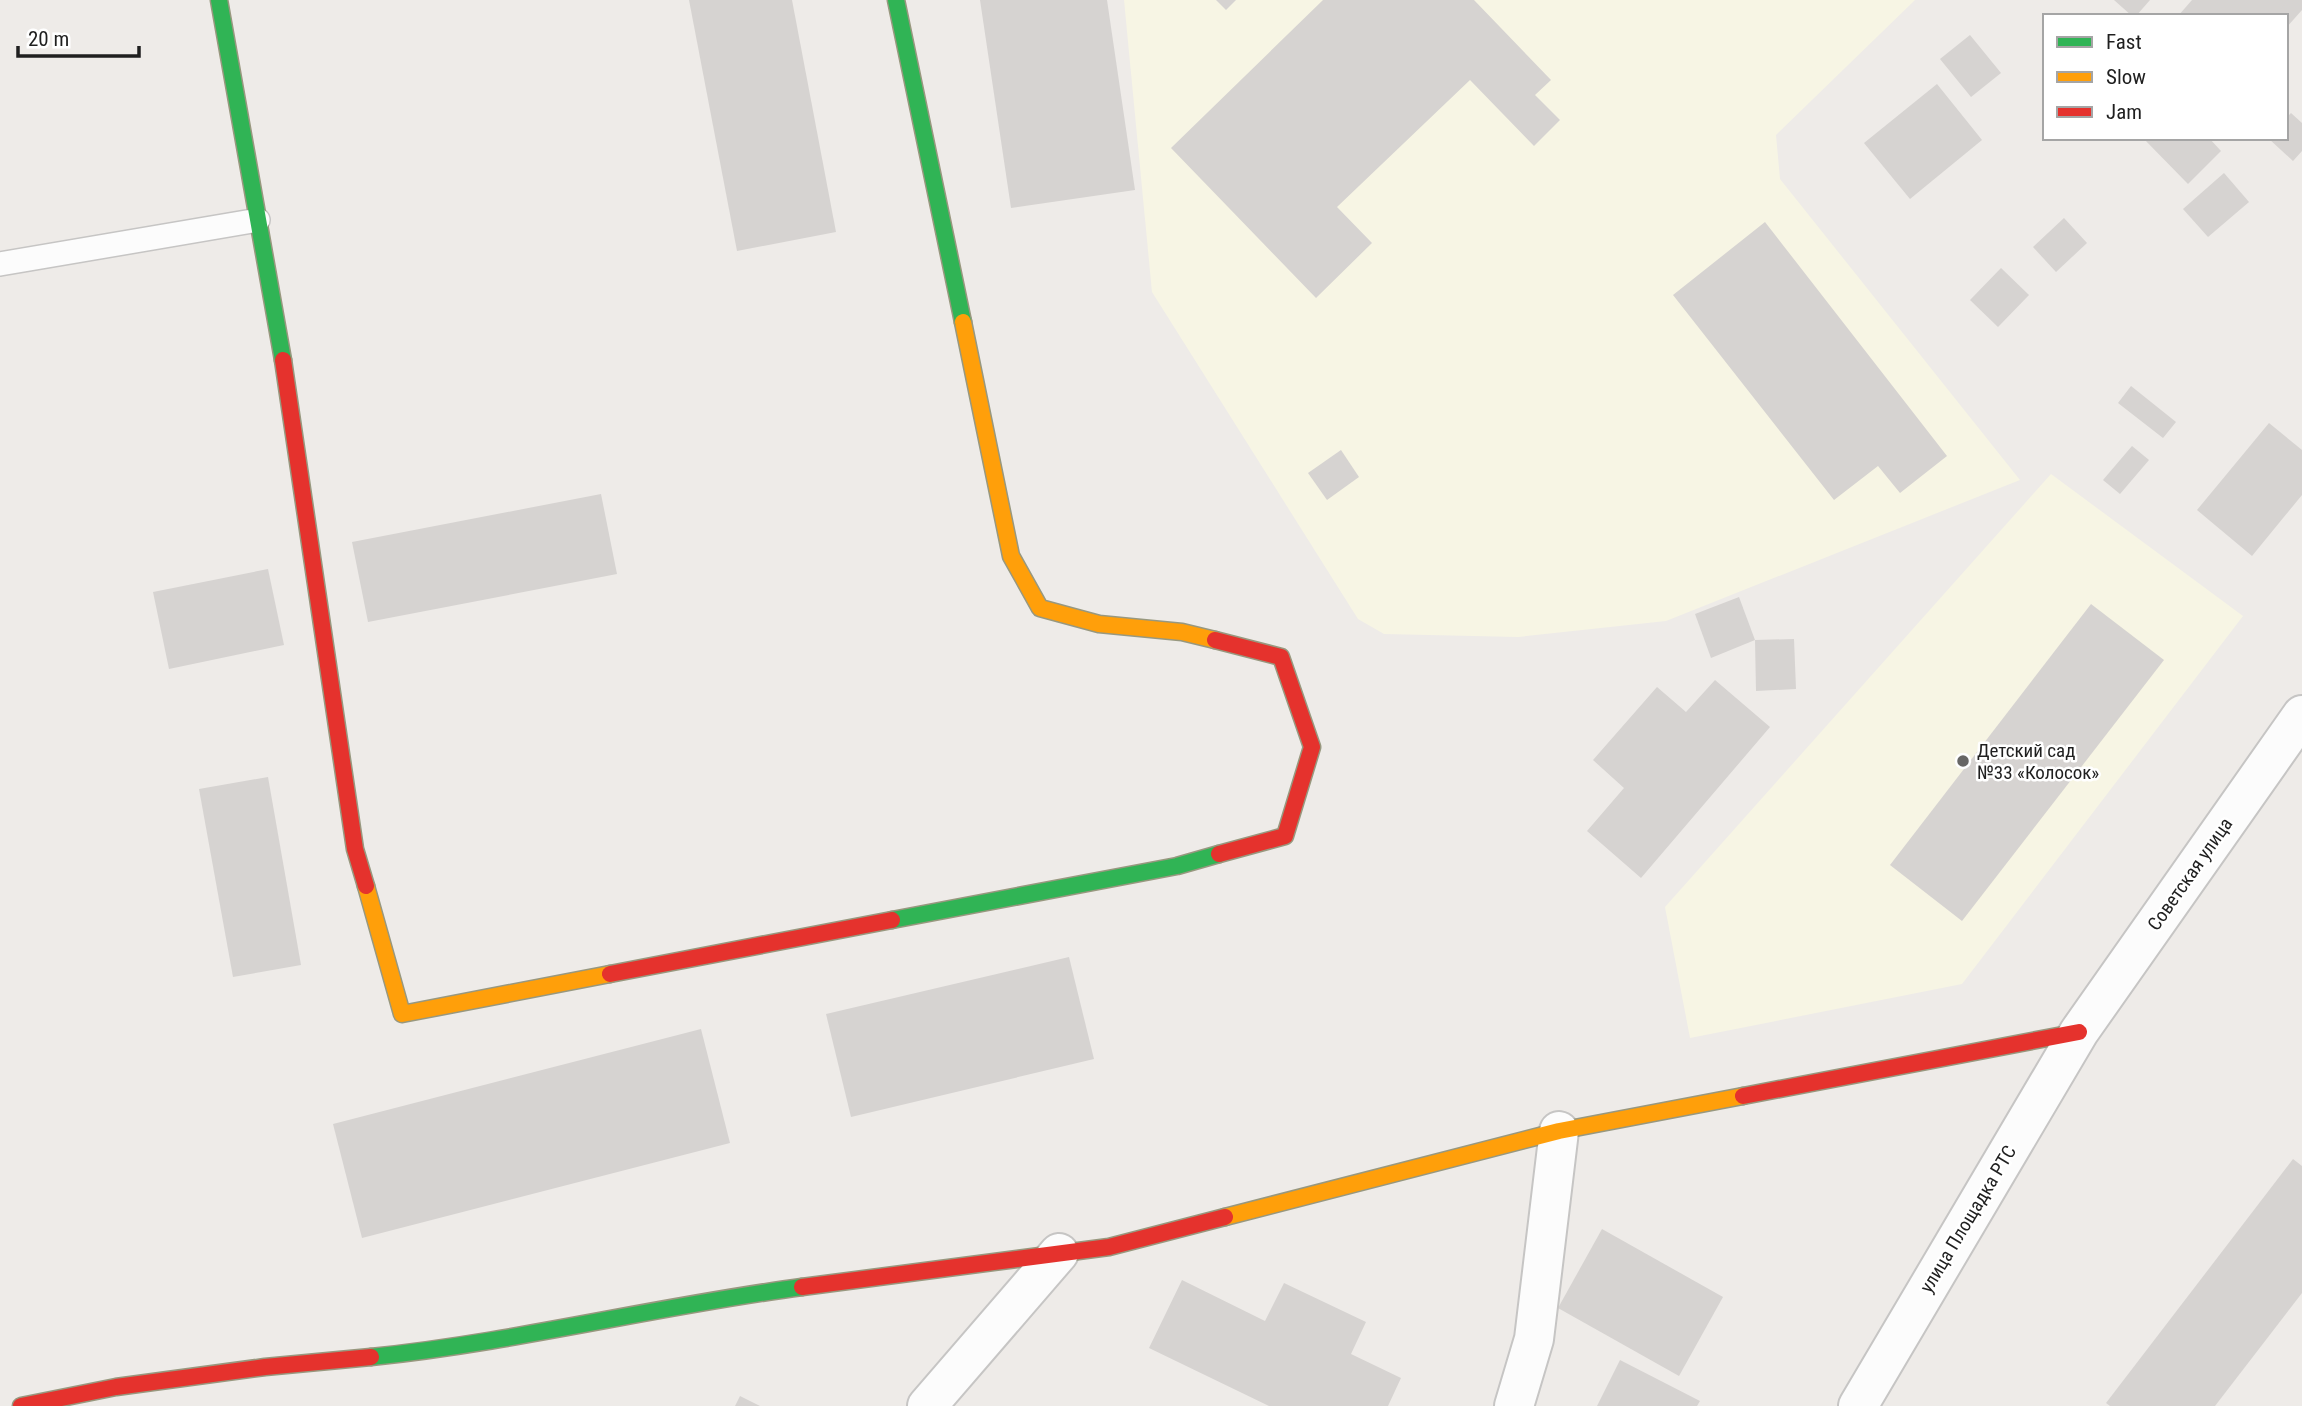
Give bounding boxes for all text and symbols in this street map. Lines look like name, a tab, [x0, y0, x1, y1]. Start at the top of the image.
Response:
scale bar	[18, 14, 138, 58]
legend	[2043, 14, 2288, 140]
text: 20 m	[28, 27, 69, 51]
text: Fast	[2106, 30, 2142, 54]
text: Slow	[2106, 65, 2146, 89]
text: Jam	[2106, 100, 2142, 124]
place label: Детский сад №33 «Колосок»	[1977, 739, 2099, 784]
marker: Детский сад №33 «Колосок»	[1955, 753, 1971, 769]
street label: Советская улица	[2143, 813, 2237, 935]
street label: улица Площадка РТС	[1915, 1141, 2021, 1297]

